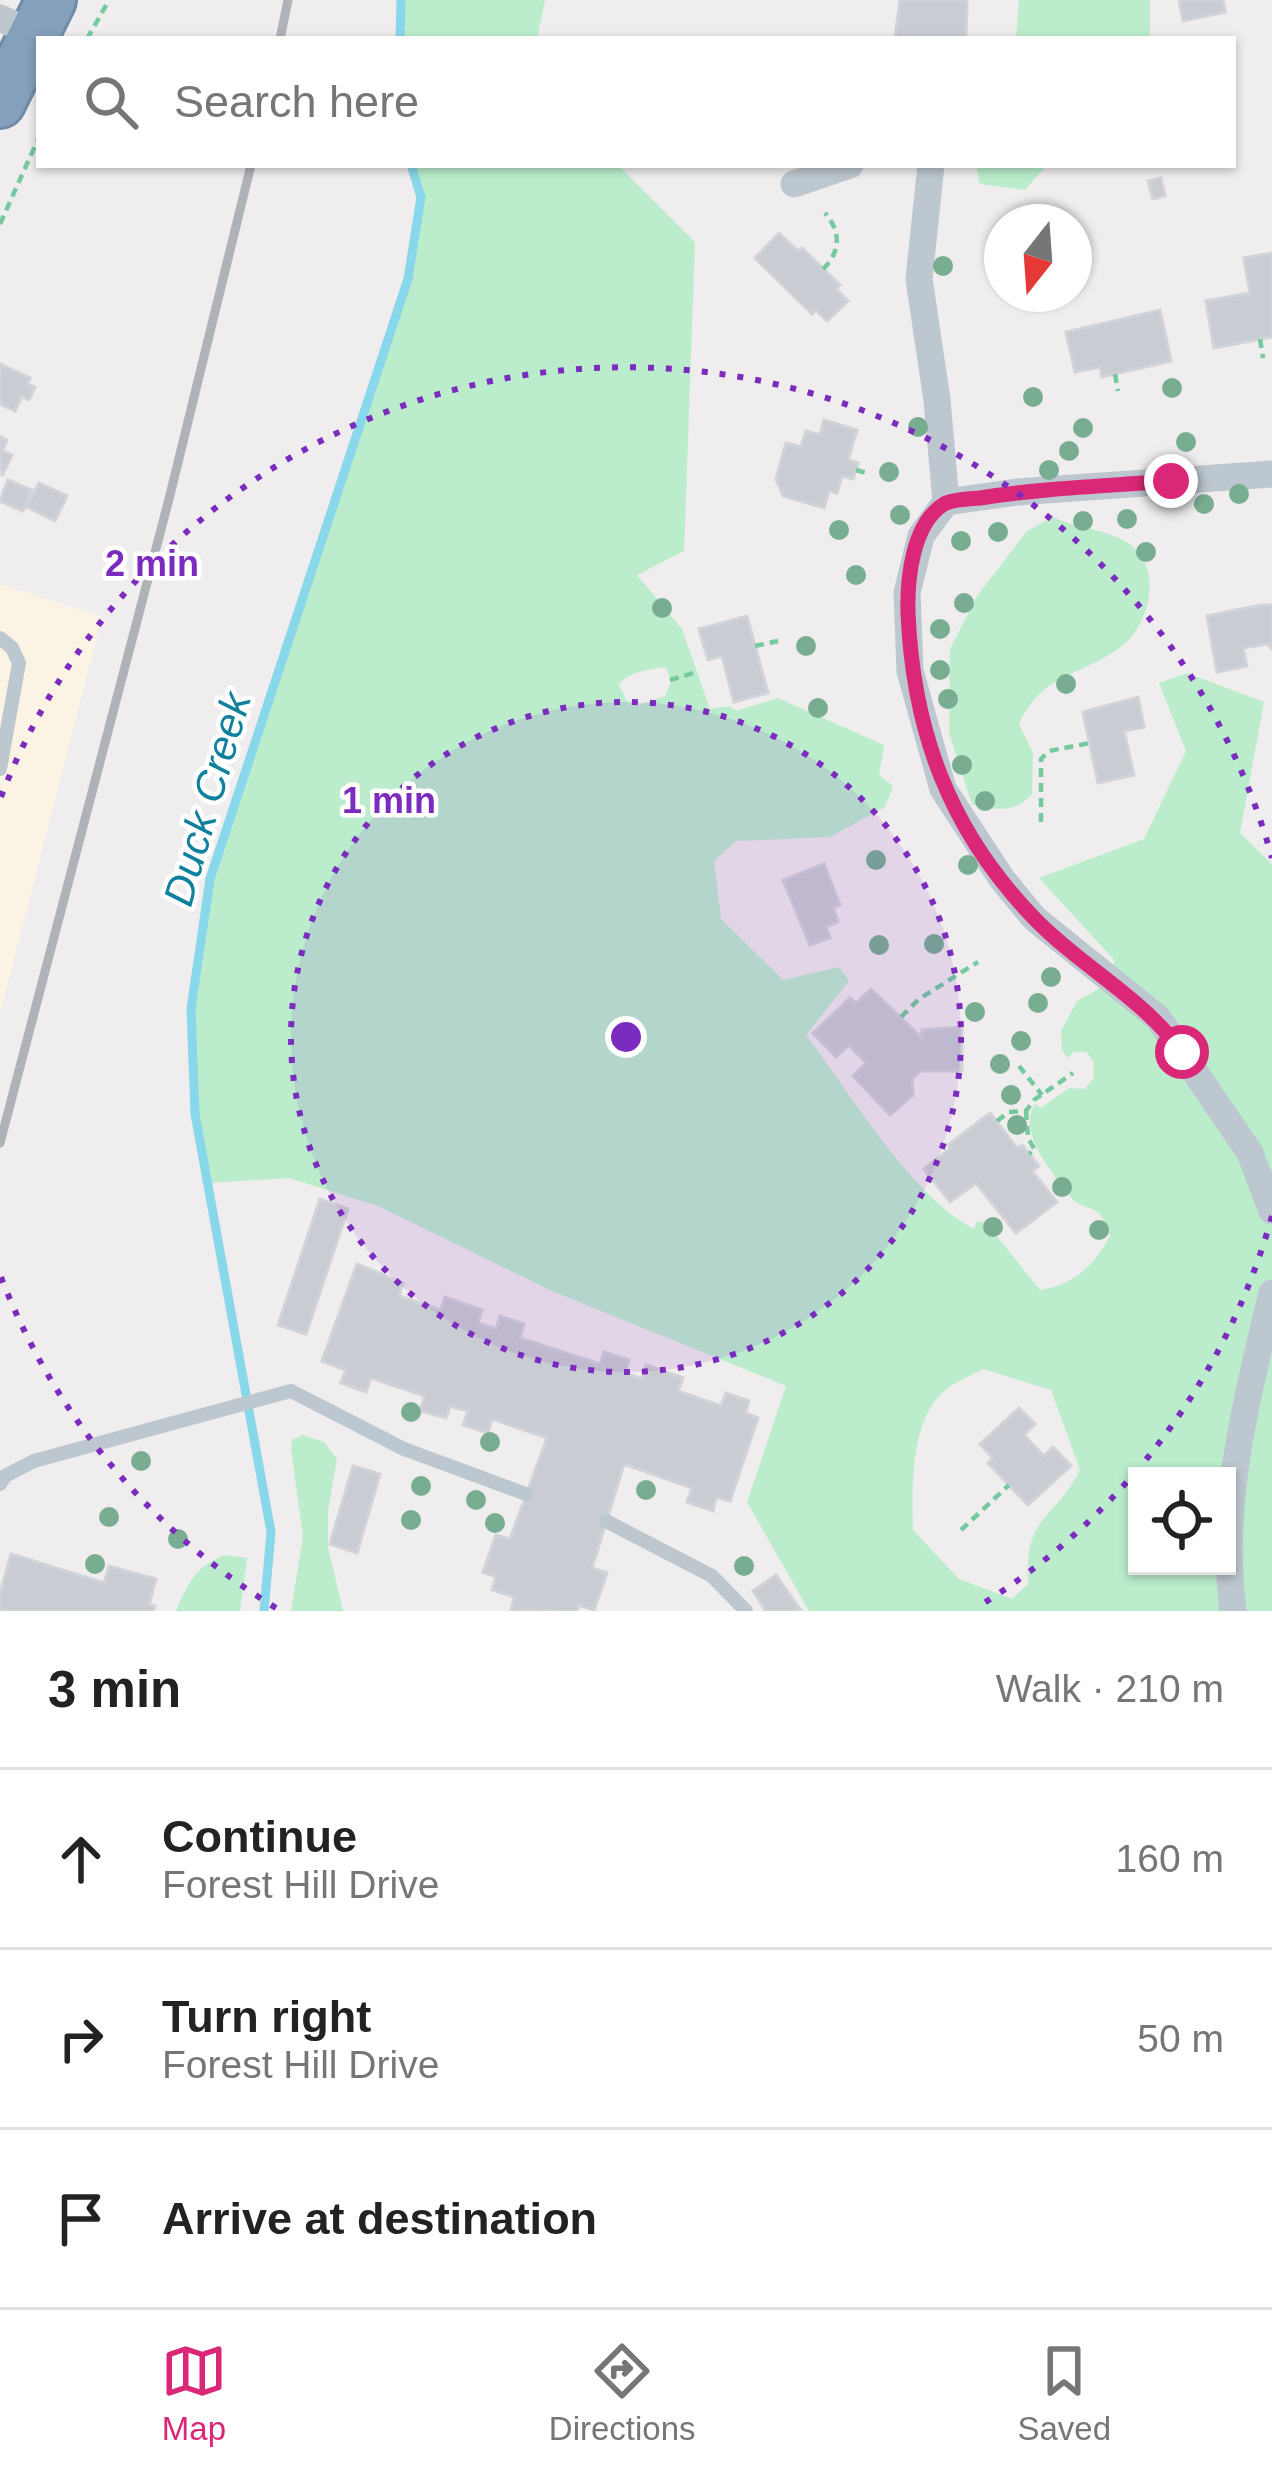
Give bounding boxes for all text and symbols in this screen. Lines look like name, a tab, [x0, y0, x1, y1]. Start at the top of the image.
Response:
search box	[36, 36, 1236, 168]
icon: search	[78, 69, 144, 135]
text: Search here	[174, 76, 419, 127]
north arrow	[984, 204, 1092, 312]
route end	[1144, 454, 1198, 508]
text: 2 min	[105, 543, 199, 584]
water label: Duck Creek	[154, 685, 260, 911]
text: 1 min	[342, 780, 436, 821]
centre of rings	[605, 1016, 647, 1058]
route start	[1155, 1025, 1209, 1079]
map controls	[1128, 1467, 1236, 1575]
button: locate	[1128, 1467, 1236, 1575]
text: 3 min	[48, 1661, 181, 1718]
text: Walk · 210 m	[996, 1667, 1224, 1710]
text: Continue	[162, 1811, 357, 1862]
icon: ahead	[48, 1826, 114, 1892]
text: 160 m	[1116, 1837, 1224, 1880]
text: Forest Hill Drive	[162, 1863, 439, 1906]
text: Turn right	[162, 1991, 371, 2042]
icon: right	[48, 2006, 114, 2072]
text: 50 m	[1137, 2017, 1224, 2060]
text: Forest Hill Drive	[162, 2043, 439, 2086]
icon: arrive	[48, 2186, 114, 2252]
text: Arrive at destination	[162, 2193, 597, 2244]
tab: Map	[161, 2338, 227, 2448]
tab: Directions	[549, 2338, 696, 2448]
tab: Saved	[1017, 2338, 1111, 2448]

